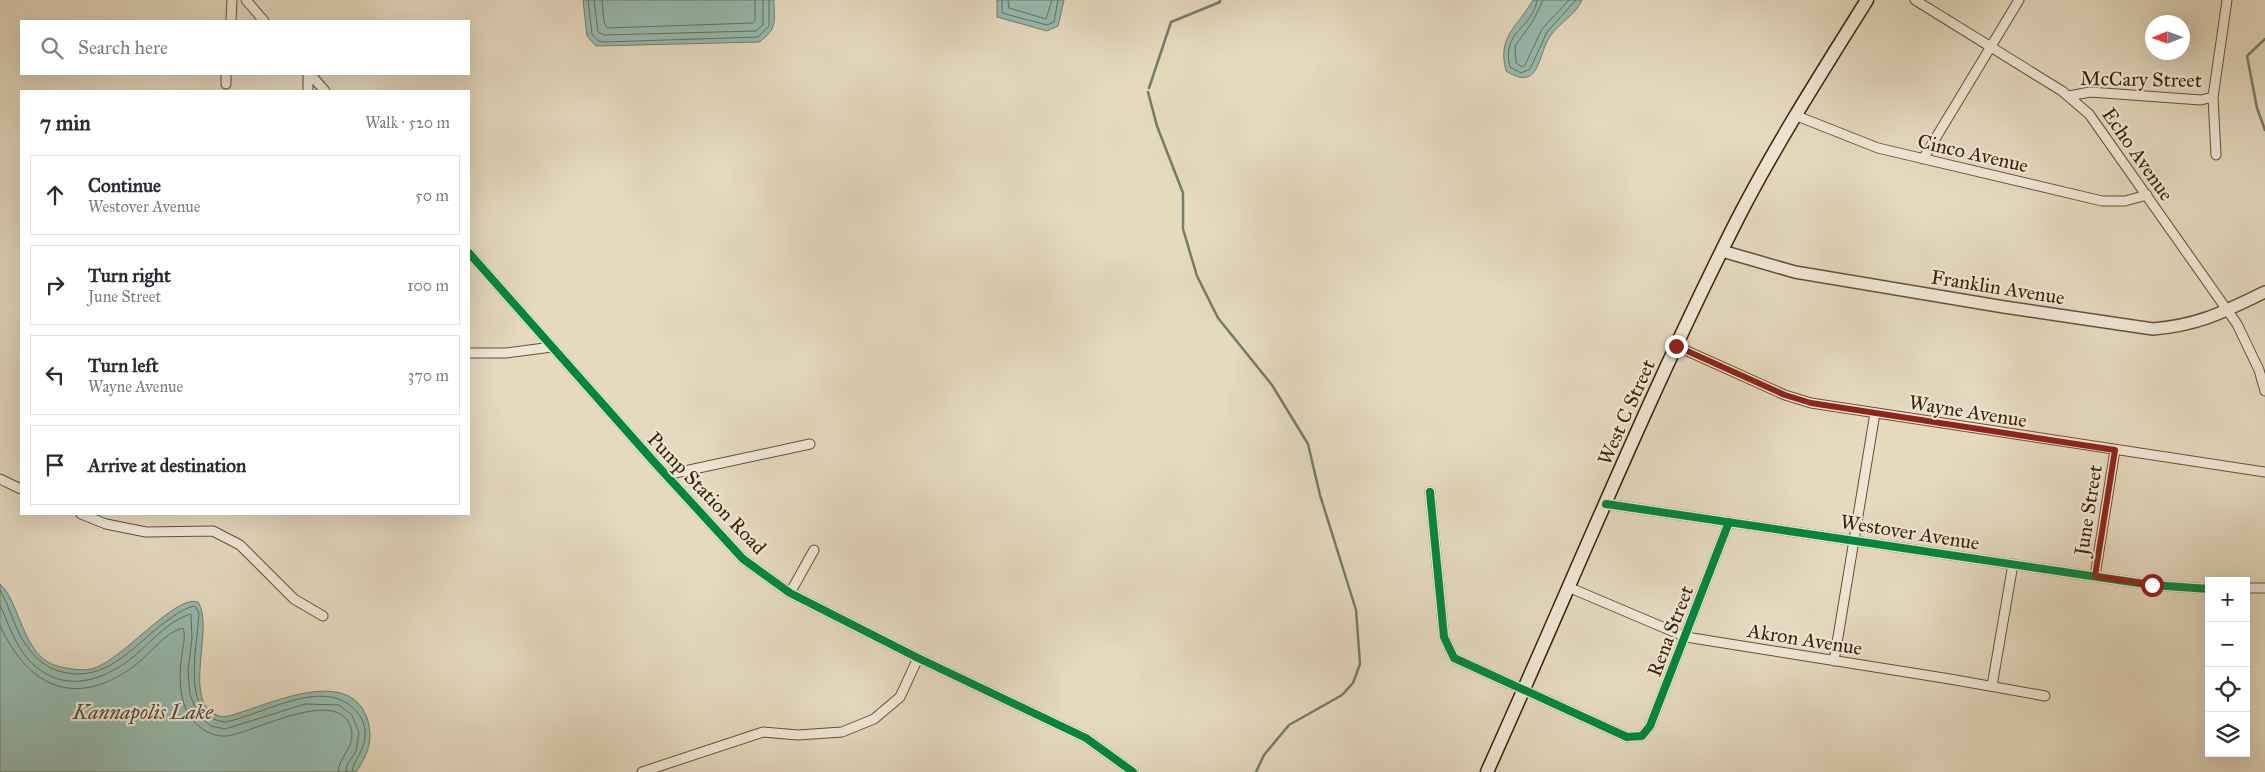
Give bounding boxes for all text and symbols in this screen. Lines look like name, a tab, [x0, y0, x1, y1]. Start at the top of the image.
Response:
north arrow	[2145, 15, 2190, 60]
search box	[20, 20, 470, 75]
icon: search	[38, 34, 66, 62]
text: Search here	[78, 36, 168, 59]
street label: McCary Street	[2080, 66, 2202, 92]
street label: Echo Avenue	[2097, 103, 2179, 205]
text: 7 min	[40, 110, 91, 136]
text: Walk · 520 m	[365, 113, 450, 132]
street label: Cinco Avenue	[1915, 129, 2031, 177]
text: Continue	[88, 174, 161, 197]
icon: ahead	[41, 181, 69, 209]
text: 50 m	[415, 186, 449, 205]
text: Westover Avenue	[88, 197, 200, 216]
text: Turn right	[88, 264, 171, 287]
street label: Franklin Avenue	[1930, 265, 2066, 309]
icon: right	[41, 271, 69, 299]
text: 100 m	[407, 276, 449, 295]
text: June Street	[88, 287, 161, 306]
route end	[1665, 335, 1688, 358]
text: Turn left	[88, 354, 158, 377]
street label: West C Street	[1592, 356, 1660, 468]
icon: left	[41, 361, 69, 389]
text: 370 m	[408, 366, 449, 385]
text: Wayne Avenue	[88, 377, 183, 396]
street label: Wayne Avenue	[1907, 390, 2029, 432]
street label: Pump Station Road	[643, 427, 771, 559]
icon: arrive	[41, 451, 69, 479]
text: Arrive at destination	[88, 454, 246, 477]
street label: June Street	[2069, 463, 2108, 559]
street label: Westover Avenue	[1839, 509, 1981, 555]
route start	[2141, 574, 2164, 597]
map controls	[2205, 577, 2250, 757]
button: +	[2205, 577, 2250, 622]
street label: Rena Street	[1642, 582, 1698, 680]
street label: Akron Avenue	[1745, 618, 1864, 660]
button: −	[2205, 622, 2250, 667]
button: locate	[2205, 667, 2250, 712]
water label: Kannapolis Lake	[72, 699, 214, 725]
button: layers	[2205, 712, 2250, 757]

